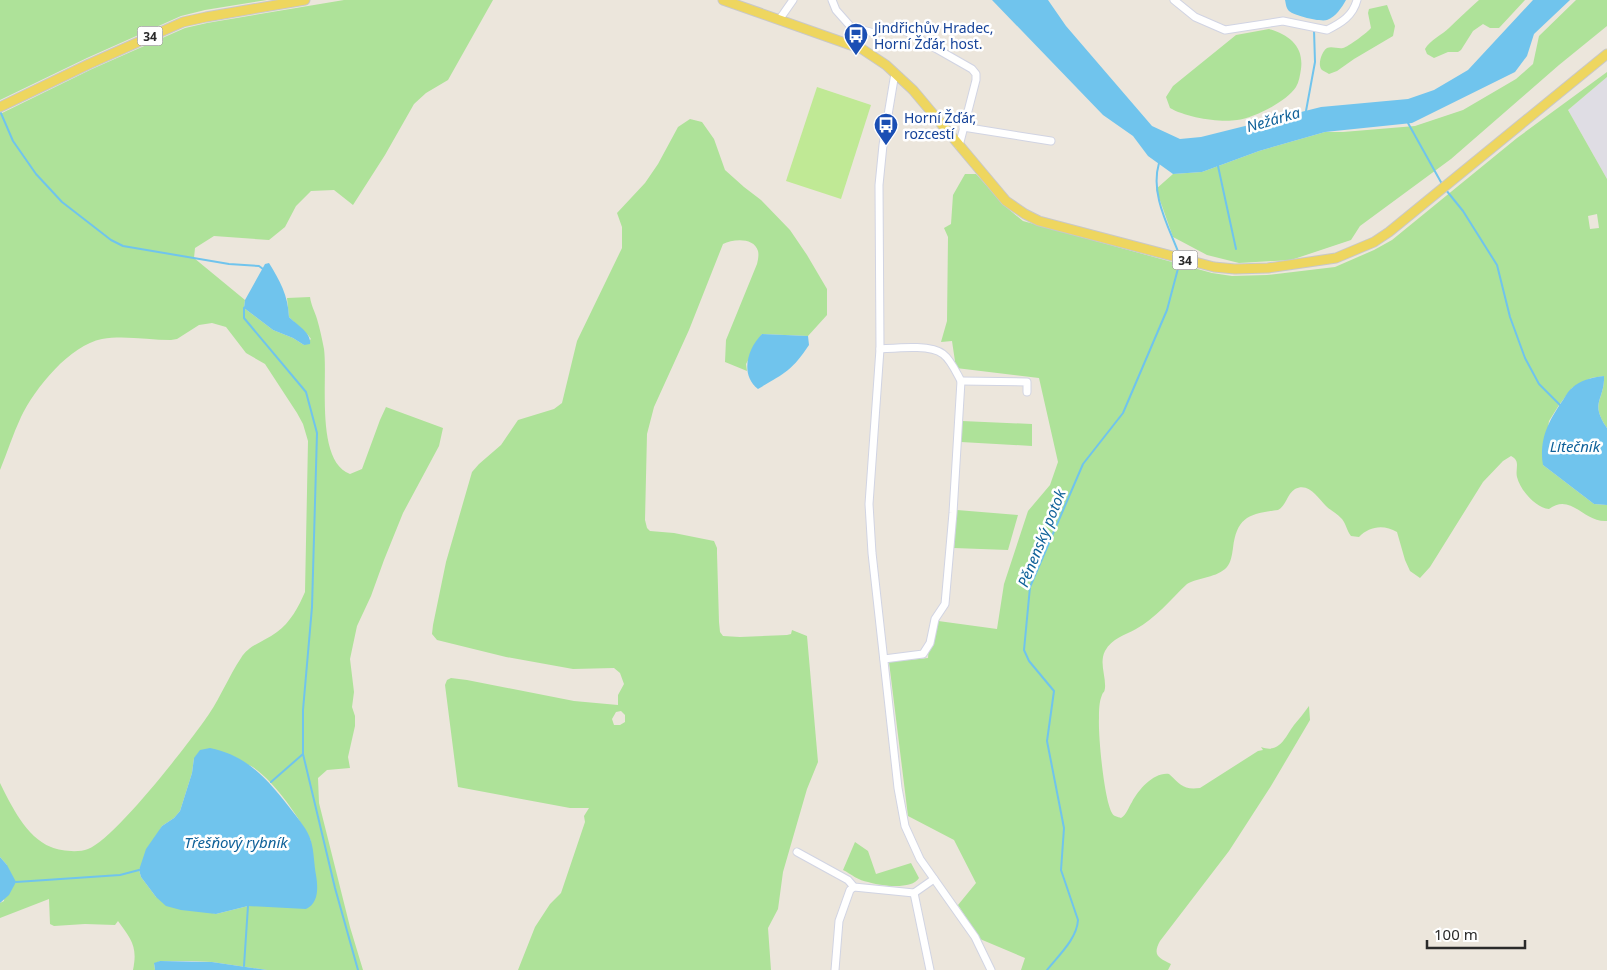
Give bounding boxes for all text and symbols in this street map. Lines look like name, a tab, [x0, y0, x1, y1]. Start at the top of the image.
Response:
place label: Jindřichův Hradec, Horní Žďár, host.	[872, 18, 994, 53]
bus stop icon: Jindřichův Hradec, Horní Žďár, host.	[843, 22, 869, 56]
road number: 34	[138, 27, 162, 46]
water label: Nežárka	[1244, 102, 1303, 136]
place label: Horní Žďár, rozcestí	[904, 108, 976, 143]
bus stop icon: Horní Žďár, rozcestí	[873, 112, 899, 146]
road number: 34	[1172, 250, 1198, 270]
water label: Litečník	[1550, 436, 1601, 456]
water label: Pěnenský potok	[1012, 486, 1070, 590]
water label: Třešňový rybník	[184, 832, 288, 852]
scale bar	[1427, 918, 1524, 950]
text: 100 m	[1434, 924, 1478, 944]

